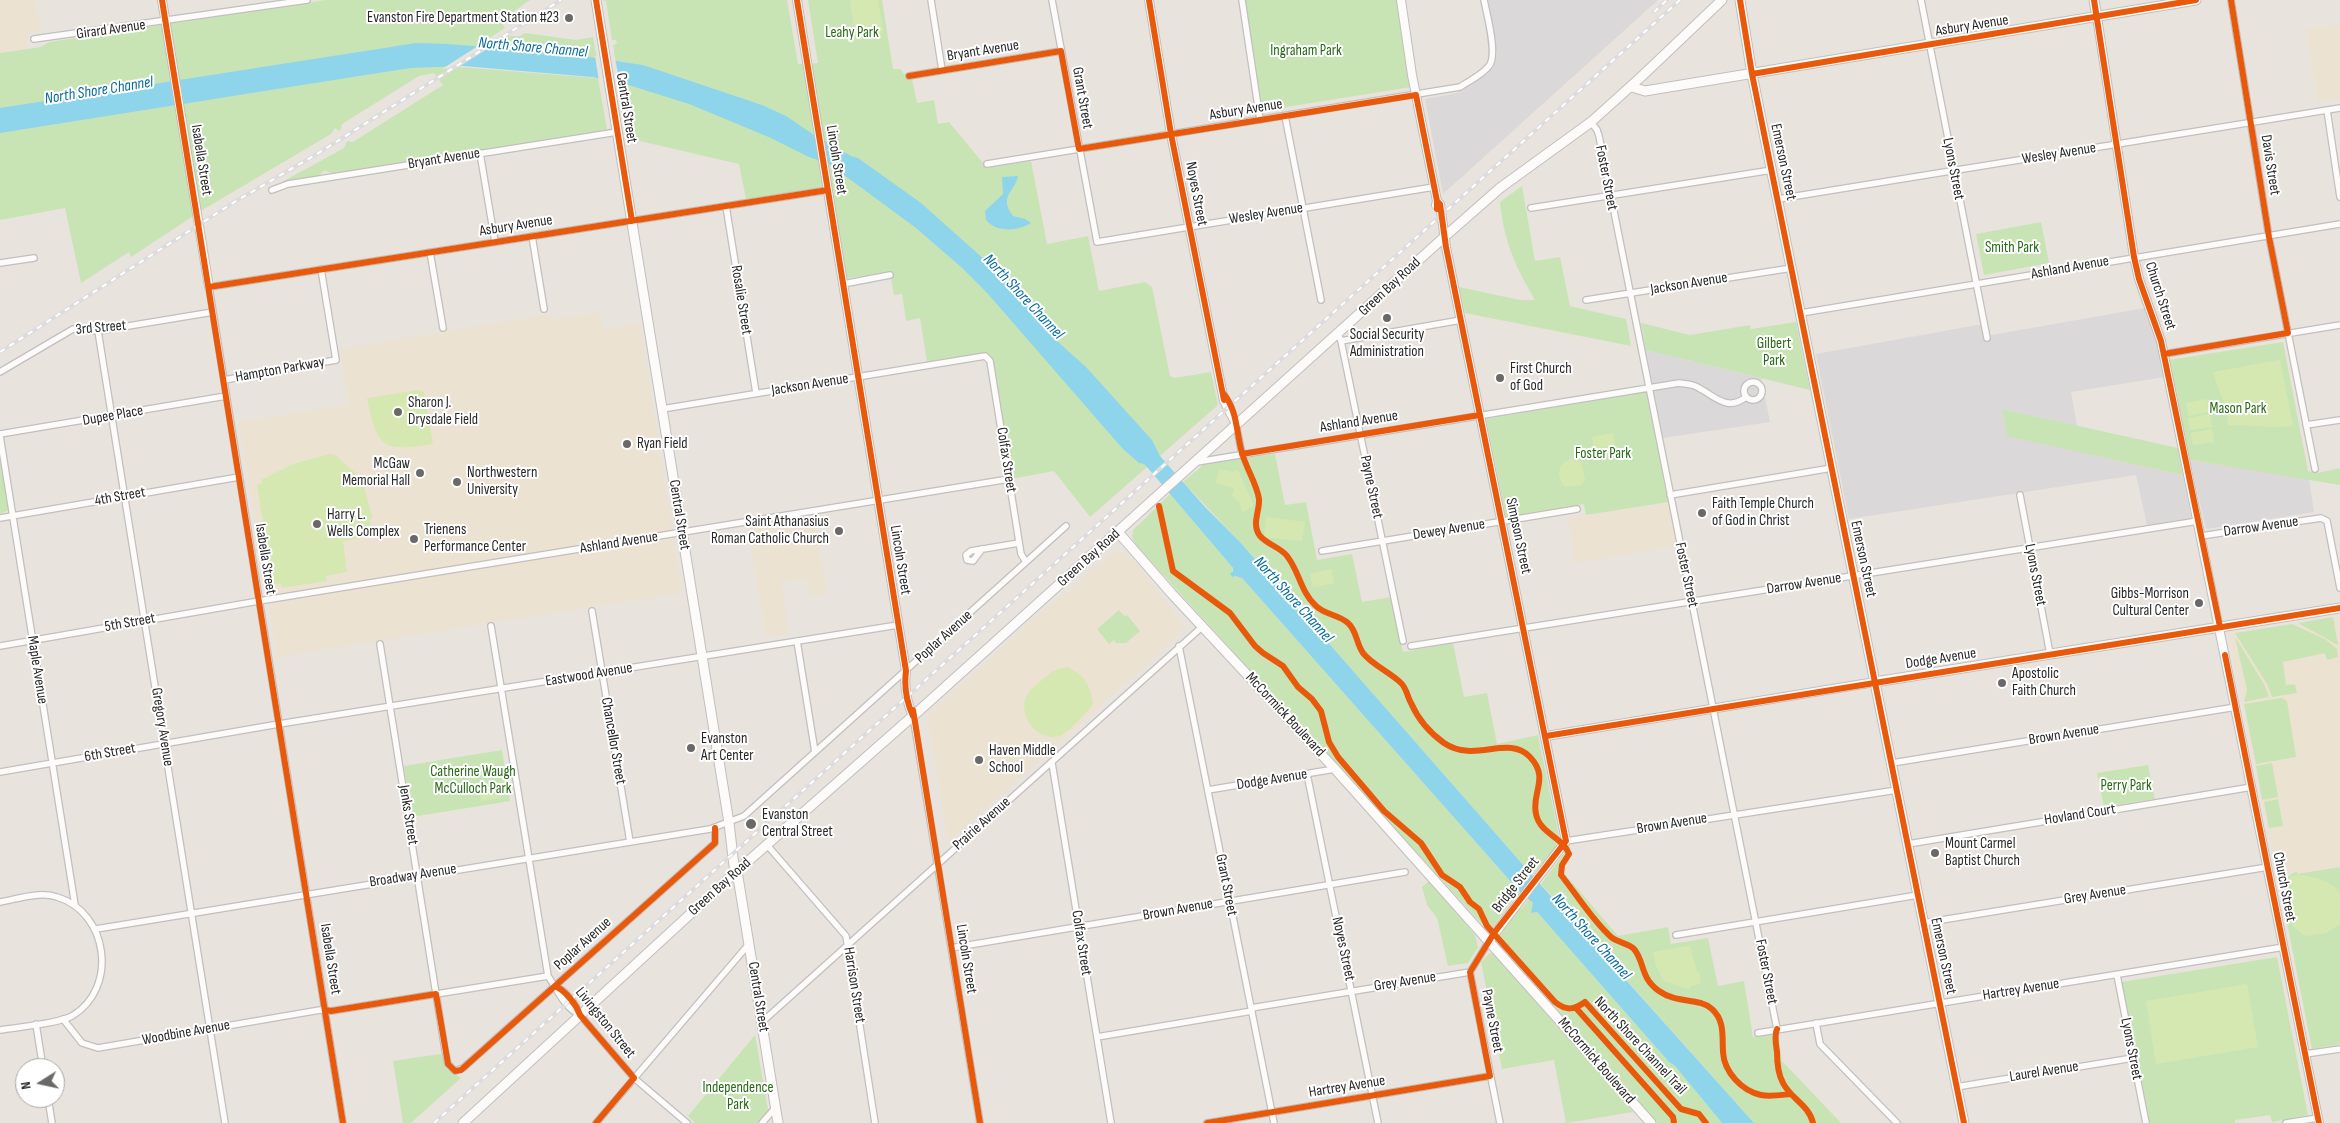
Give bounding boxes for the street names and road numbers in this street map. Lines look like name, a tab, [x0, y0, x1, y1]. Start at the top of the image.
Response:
street label: Asbury Avenue	[1934, 11, 2010, 41]
street label: Girard Avenue	[75, 16, 147, 44]
street label: Bryant Avenue	[946, 36, 1020, 66]
street label: Grant Street	[1068, 66, 1096, 130]
street label: Central Street	[612, 72, 640, 144]
street label: Asbury Avenue	[1208, 95, 1284, 125]
street label: Emerson Street	[1766, 122, 1800, 202]
street label: Isabella Street	[186, 123, 216, 197]
street label: Lincoln Street	[822, 124, 850, 196]
street label: Davis Street	[2256, 133, 2284, 197]
street label: Lyons Street	[1938, 136, 1968, 202]
street label: Wesley Avenue	[2021, 139, 2097, 169]
street label: Bryant Avenue	[407, 144, 481, 174]
street label: Foster Street	[1591, 144, 1621, 212]
street label: Noyes Street	[1181, 160, 1211, 228]
street label: Wesley Avenue	[1228, 199, 1304, 229]
street label: Asbury Avenue	[478, 211, 554, 241]
street label: Ashland Avenue	[2030, 252, 2110, 284]
street label: Green Bay Road	[1355, 254, 1425, 320]
street label: Church Street	[2141, 260, 2179, 332]
street label: Rosalie Street	[727, 264, 755, 336]
street label: Jackson Avenue	[1649, 269, 1729, 299]
street label: 3rd Street	[75, 317, 127, 339]
street label: Hampton Parkway	[234, 353, 326, 387]
street label: Jackson Avenue	[770, 370, 850, 400]
street label: Dupee Place	[81, 402, 145, 430]
street label: Ashland Avenue	[1319, 407, 1399, 437]
street label: Colfax Street	[992, 426, 1020, 494]
street label: Payne Street	[1356, 454, 1386, 520]
street label: Central Street	[665, 479, 693, 551]
street label: 4th Street	[93, 484, 147, 510]
street label: Simpson Street	[1501, 496, 1535, 576]
street label: Darrow Avenue	[2223, 513, 2299, 541]
street label: Dewey Avenue	[1412, 515, 1486, 545]
street label: Emerson Street	[1846, 519, 1880, 599]
street label: Isabella Street	[250, 522, 280, 596]
street label: Lincoln Street	[886, 524, 914, 596]
street label: Green Bay Road	[1054, 525, 1124, 591]
street label: Ashland Avenue	[579, 528, 659, 558]
street label: Foster Street	[1670, 541, 1702, 609]
street label: Lyons Street	[2020, 542, 2050, 608]
street label: Darrow Avenue	[1766, 569, 1842, 599]
street label: Poplar Avenue	[912, 607, 976, 667]
street label: 5th Street	[103, 610, 157, 636]
street label: Maple Avenue	[23, 635, 51, 705]
street label: Dodge Avenue	[1905, 645, 1977, 673]
street label: Eastwood Avenue	[544, 659, 634, 691]
street label: McCormick Boulevard	[1241, 669, 1329, 761]
street label: Gregory Avenue	[147, 687, 177, 767]
street label: Chancellor Street	[596, 696, 630, 786]
street label: Brown Avenue	[2028, 721, 2100, 749]
street label: 6th Street	[83, 740, 137, 766]
street label: Dodge Avenue	[1236, 766, 1308, 794]
street label: Jenks Street	[394, 784, 422, 846]
street label: Prairie Avenue	[950, 794, 1014, 854]
street label: Hovland Court	[2043, 800, 2117, 830]
street label: Brown Avenue	[1636, 810, 1708, 838]
street label: Church Street	[2268, 851, 2300, 923]
street label: Grant Street	[1211, 853, 1241, 917]
street label: Bridge Street	[1489, 853, 1543, 917]
street label: Green Bay Road	[685, 854, 755, 920]
street label: Broadway Avenue	[368, 860, 458, 892]
street label: Grey Avenue	[2063, 881, 2127, 909]
street label: Brown Avenue	[1142, 895, 1214, 925]
street label: Colfax Street	[1067, 909, 1095, 977]
street label: Poplar Avenue	[551, 914, 615, 974]
street label: Noyes Street	[1327, 915, 1359, 983]
street label: Emerson Street	[1926, 916, 1960, 996]
street label: Isabella Street	[315, 922, 345, 996]
street label: Lincoln Street	[952, 923, 980, 995]
street label: Foster Street	[1751, 938, 1781, 1006]
street label: Harrison Street	[839, 946, 869, 1024]
street label: Central Street	[744, 961, 772, 1033]
street label: Grey Avenue	[1373, 968, 1437, 996]
street label: Hartrey Avenue	[1981, 975, 2061, 1005]
street label: Livingston Street	[571, 984, 639, 1062]
street label: Payne Street	[1477, 988, 1507, 1054]
street label: North Shore Channel Trail	[1590, 993, 1690, 1099]
street label: McCormick Boulevard	[1554, 1014, 1638, 1108]
street label: Woodbine Avenue	[141, 1016, 231, 1050]
street label: Lyons Street	[2116, 1016, 2146, 1082]
street label: Laurel Avenue	[2008, 1058, 2080, 1086]
street label: Hartrey Avenue	[1307, 1072, 1387, 1102]

